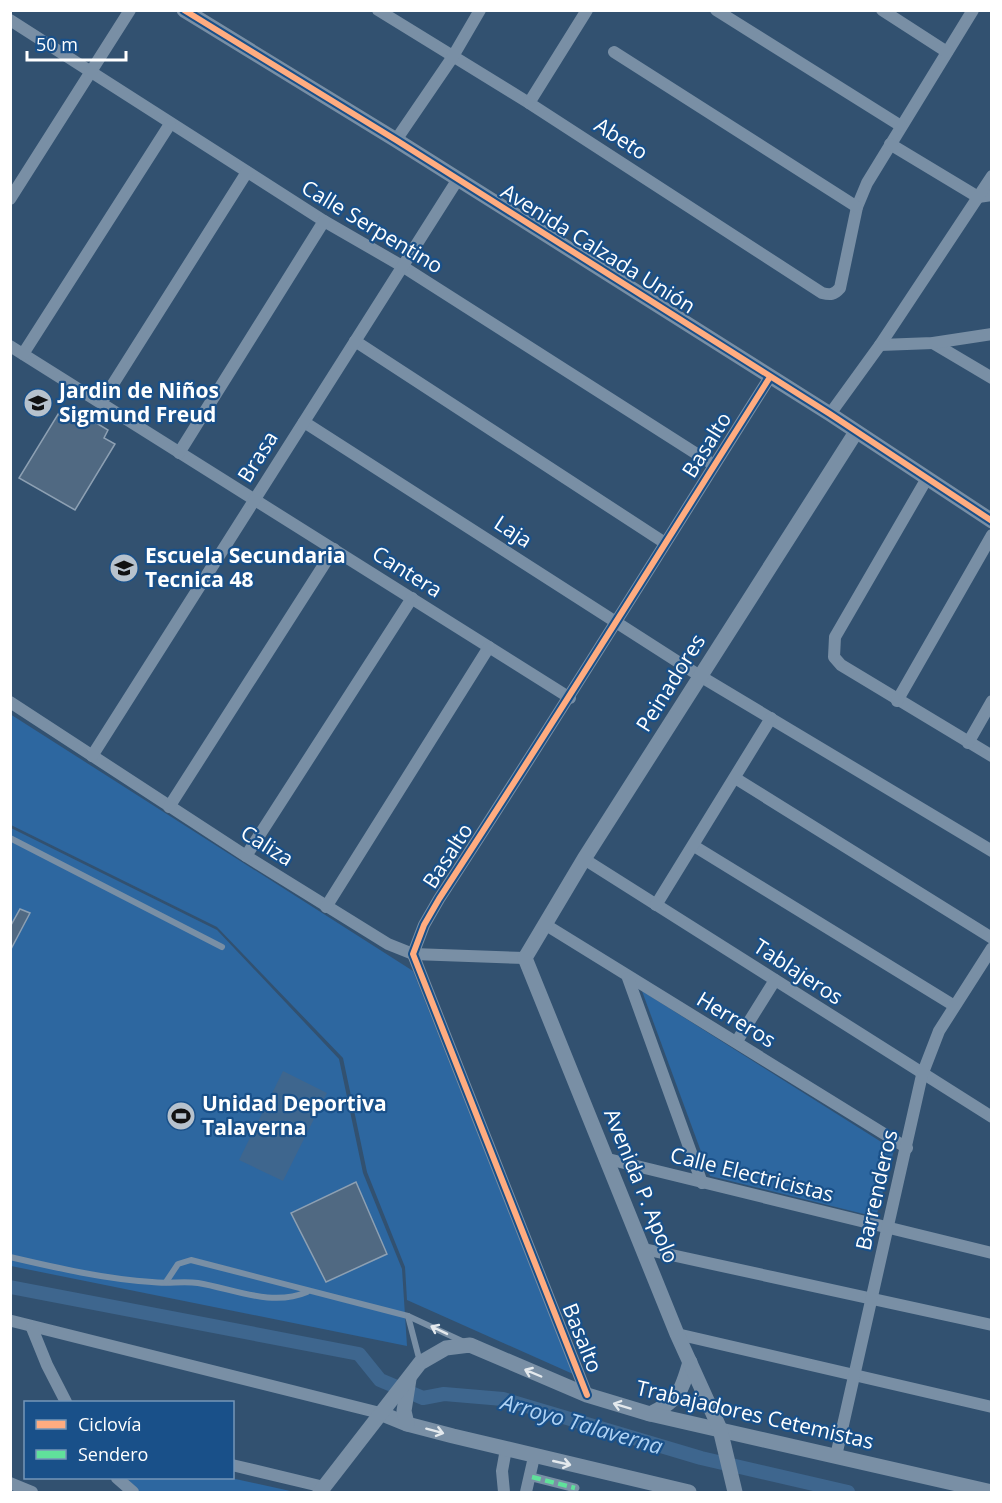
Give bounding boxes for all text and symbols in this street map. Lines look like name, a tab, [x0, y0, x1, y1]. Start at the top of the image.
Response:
scale bar	[27, 24, 126, 62]
text: 50 m	[36, 32, 78, 56]
street label: Abeto	[590, 111, 654, 166]
street label: Calle Serpentino	[297, 173, 448, 279]
street label: Avenida Calzada Unión	[496, 177, 701, 319]
place label: Jardin de Niños Sigmund Freud	[57, 376, 219, 428]
school or university icon: Jardin de Niños Sigmund Freud	[22, 387, 54, 419]
street label: Basalto	[675, 406, 737, 483]
street label: Brasa	[231, 426, 284, 487]
street label: Laja	[489, 509, 538, 554]
street label: Cantera	[367, 539, 448, 604]
place label: Escuela Secundaria Tecnica 48	[145, 541, 346, 593]
school or university icon: Escuela Secundaria Tecnica 48	[108, 552, 140, 584]
street label: Peinadores	[629, 628, 711, 737]
street label: Basalto	[416, 817, 479, 893]
street label: Caliza	[236, 818, 299, 872]
street label: Tablajeros	[748, 932, 849, 1011]
street label: Herreros	[692, 985, 781, 1054]
place label: Unidad Deportiva Talaverna	[202, 1089, 387, 1141]
sports icon: Unidad Deportiva Talaverna	[165, 1100, 197, 1132]
street label: Avenida P. Apolo	[598, 1104, 686, 1267]
street label: Barrenderos	[849, 1127, 903, 1253]
street label: Calle Electricistas	[668, 1140, 837, 1208]
street label: Basalto	[556, 1299, 609, 1376]
one-way arrow	[431, 1324, 449, 1336]
one-way arrow	[525, 1367, 543, 1378]
street label: Trabajadores Cetemistas	[634, 1373, 877, 1455]
water label: Arroyo Talaverna	[496, 1385, 667, 1460]
one-way arrow	[613, 1400, 632, 1411]
legend	[24, 1401, 234, 1479]
text: Ciclovía	[78, 1412, 141, 1436]
one-way arrow	[426, 1426, 445, 1438]
text: Sendero	[78, 1442, 148, 1466]
one-way arrow	[552, 1458, 572, 1469]

